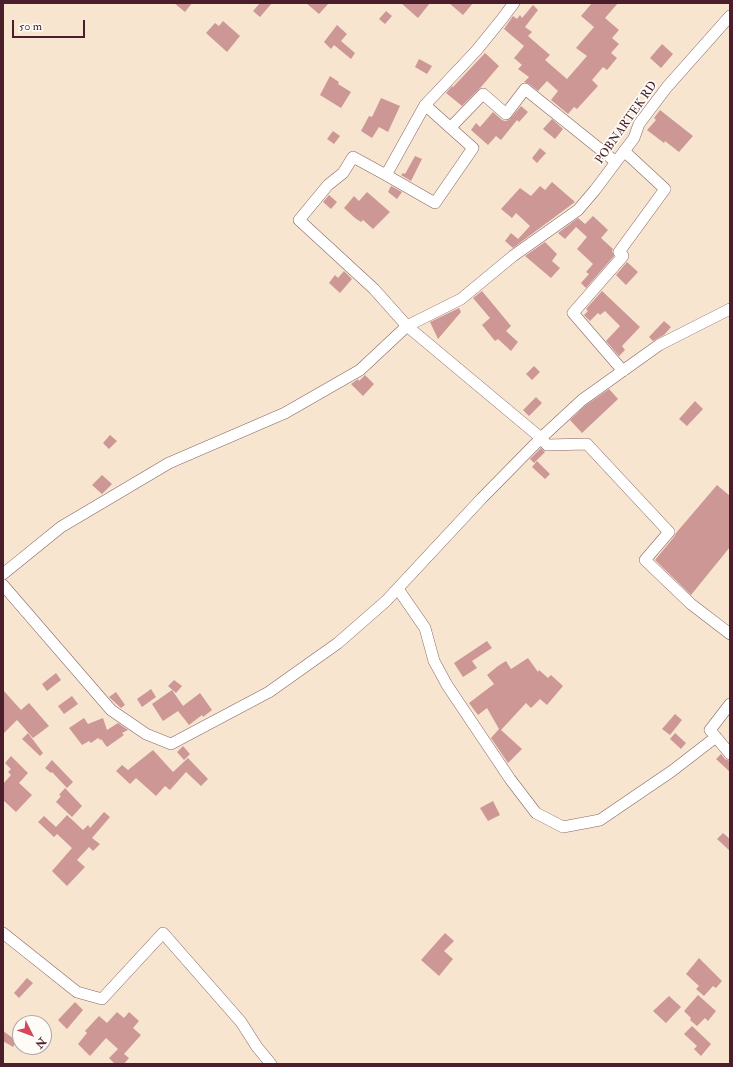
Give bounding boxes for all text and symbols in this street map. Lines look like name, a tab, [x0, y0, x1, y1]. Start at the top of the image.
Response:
scale bar	[14, 12, 87, 38]
text: 50 m	[19, 19, 42, 34]
street label: POBNARTEK RD	[593, 79, 661, 167]
north arrow	[12, 1015, 52, 1055]
text: N	[32, 1035, 49, 1051]

